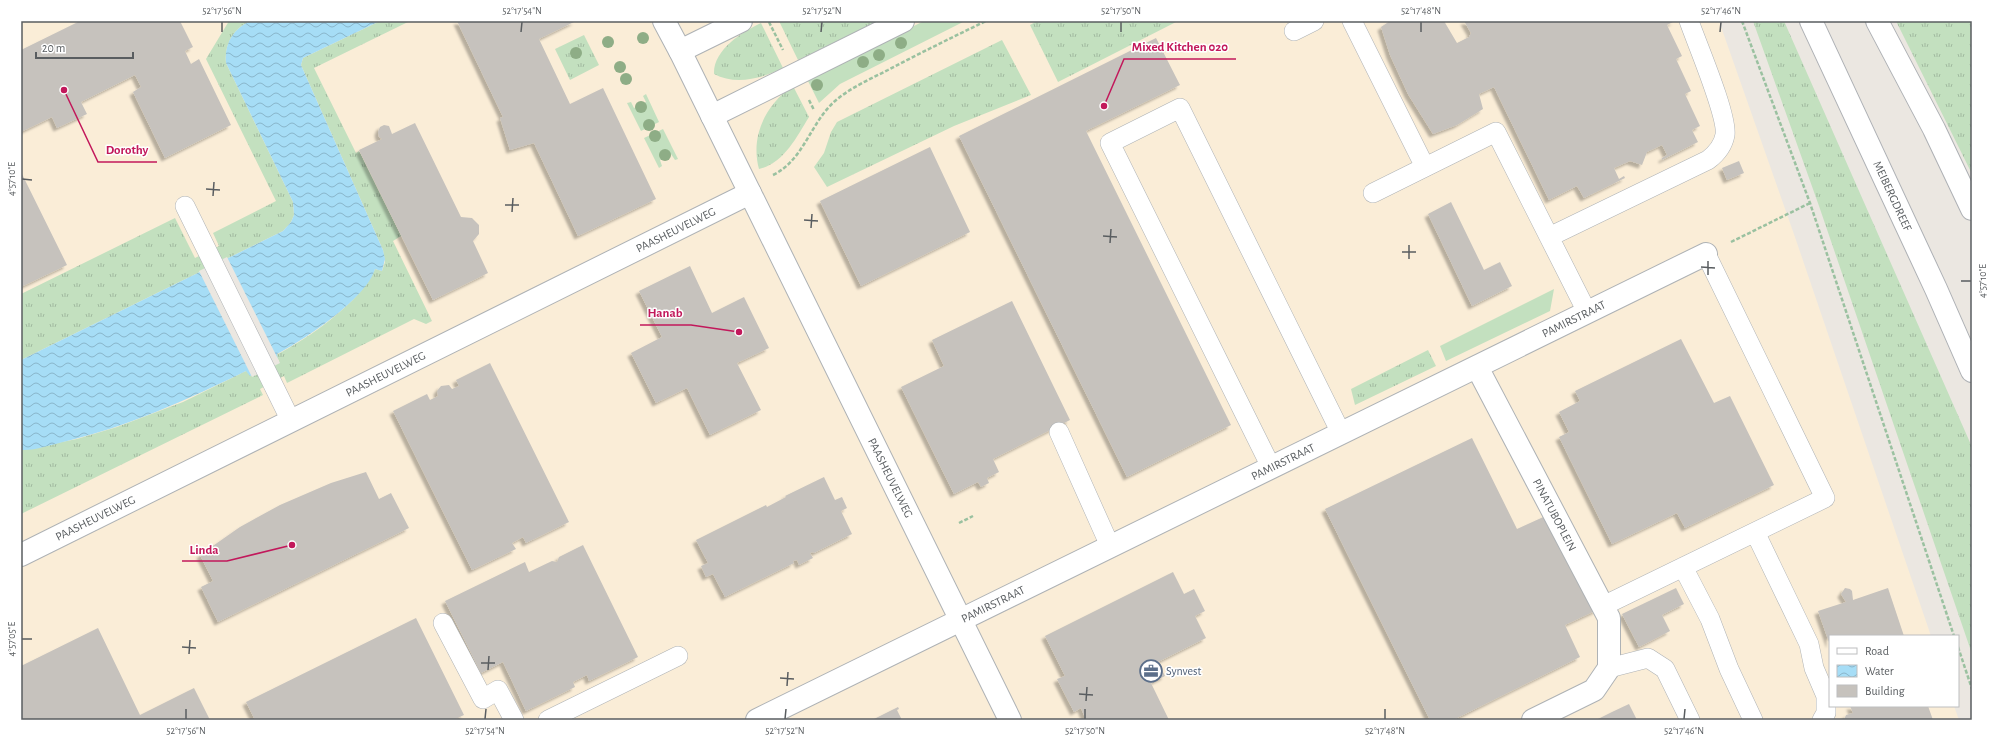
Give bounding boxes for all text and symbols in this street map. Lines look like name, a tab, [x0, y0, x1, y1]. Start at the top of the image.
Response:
text: 52°17'56"N	[202, 6, 242, 16]
text: 52°17'54"N	[502, 6, 542, 16]
text: 52°17'52"N	[802, 6, 842, 16]
text: 52°17'50"N	[1101, 6, 1141, 16]
text: 52°17'48"N	[1401, 6, 1441, 16]
text: 52°17'46"N	[1701, 6, 1741, 16]
scale bar	[36, 34, 133, 60]
callout: Mixed Kitchen 020	[1124, 34, 1236, 59]
text: Mixed Kitchen 020	[1132, 41, 1228, 54]
text: 20 m	[42, 42, 65, 54]
callout: Dorothy	[98, 137, 157, 162]
text: Dorothy	[106, 144, 149, 157]
street label: MEIBERGDREEF	[1871, 159, 1914, 233]
text: 4°57'10"E	[7, 162, 17, 196]
street label: PAASHEUVELWEG	[634, 205, 717, 255]
text: 4°57'10"E	[1978, 264, 1988, 298]
street label: PAMIRSTRAAT	[1540, 298, 1608, 340]
callout: Hanab	[640, 300, 691, 325]
text: Hanab	[648, 307, 683, 320]
street label: PAASHEUVELWEG	[344, 349, 427, 399]
street label: PAASHEUVELWEG	[866, 436, 915, 520]
street label: PAMIRSTRAAT	[1249, 441, 1317, 482]
street label: PINATUBOPLEIN	[1531, 477, 1579, 553]
street label: PAASHEUVELWEG	[54, 493, 137, 543]
callout: Linda	[182, 536, 227, 561]
text: Linda	[190, 544, 219, 557]
street label: PAMIRSTRAAT	[959, 583, 1027, 625]
text: 4°57'05"E	[7, 621, 17, 656]
legend	[1829, 635, 1959, 707]
text: Road	[1865, 645, 1889, 657]
office icon: Synvest	[1138, 658, 1164, 684]
place label: Synvest	[1166, 665, 1201, 678]
text: Water	[1865, 665, 1894, 677]
text: Building	[1865, 685, 1905, 697]
text: 52°17'56"N	[166, 726, 206, 736]
text: 52°17'54"N	[465, 726, 505, 736]
text: 52°17'52"N	[765, 726, 805, 736]
text: 52°17'50"N	[1065, 726, 1105, 736]
text: 52°17'48"N	[1365, 726, 1405, 736]
text: 52°17'46"N	[1664, 726, 1704, 736]

